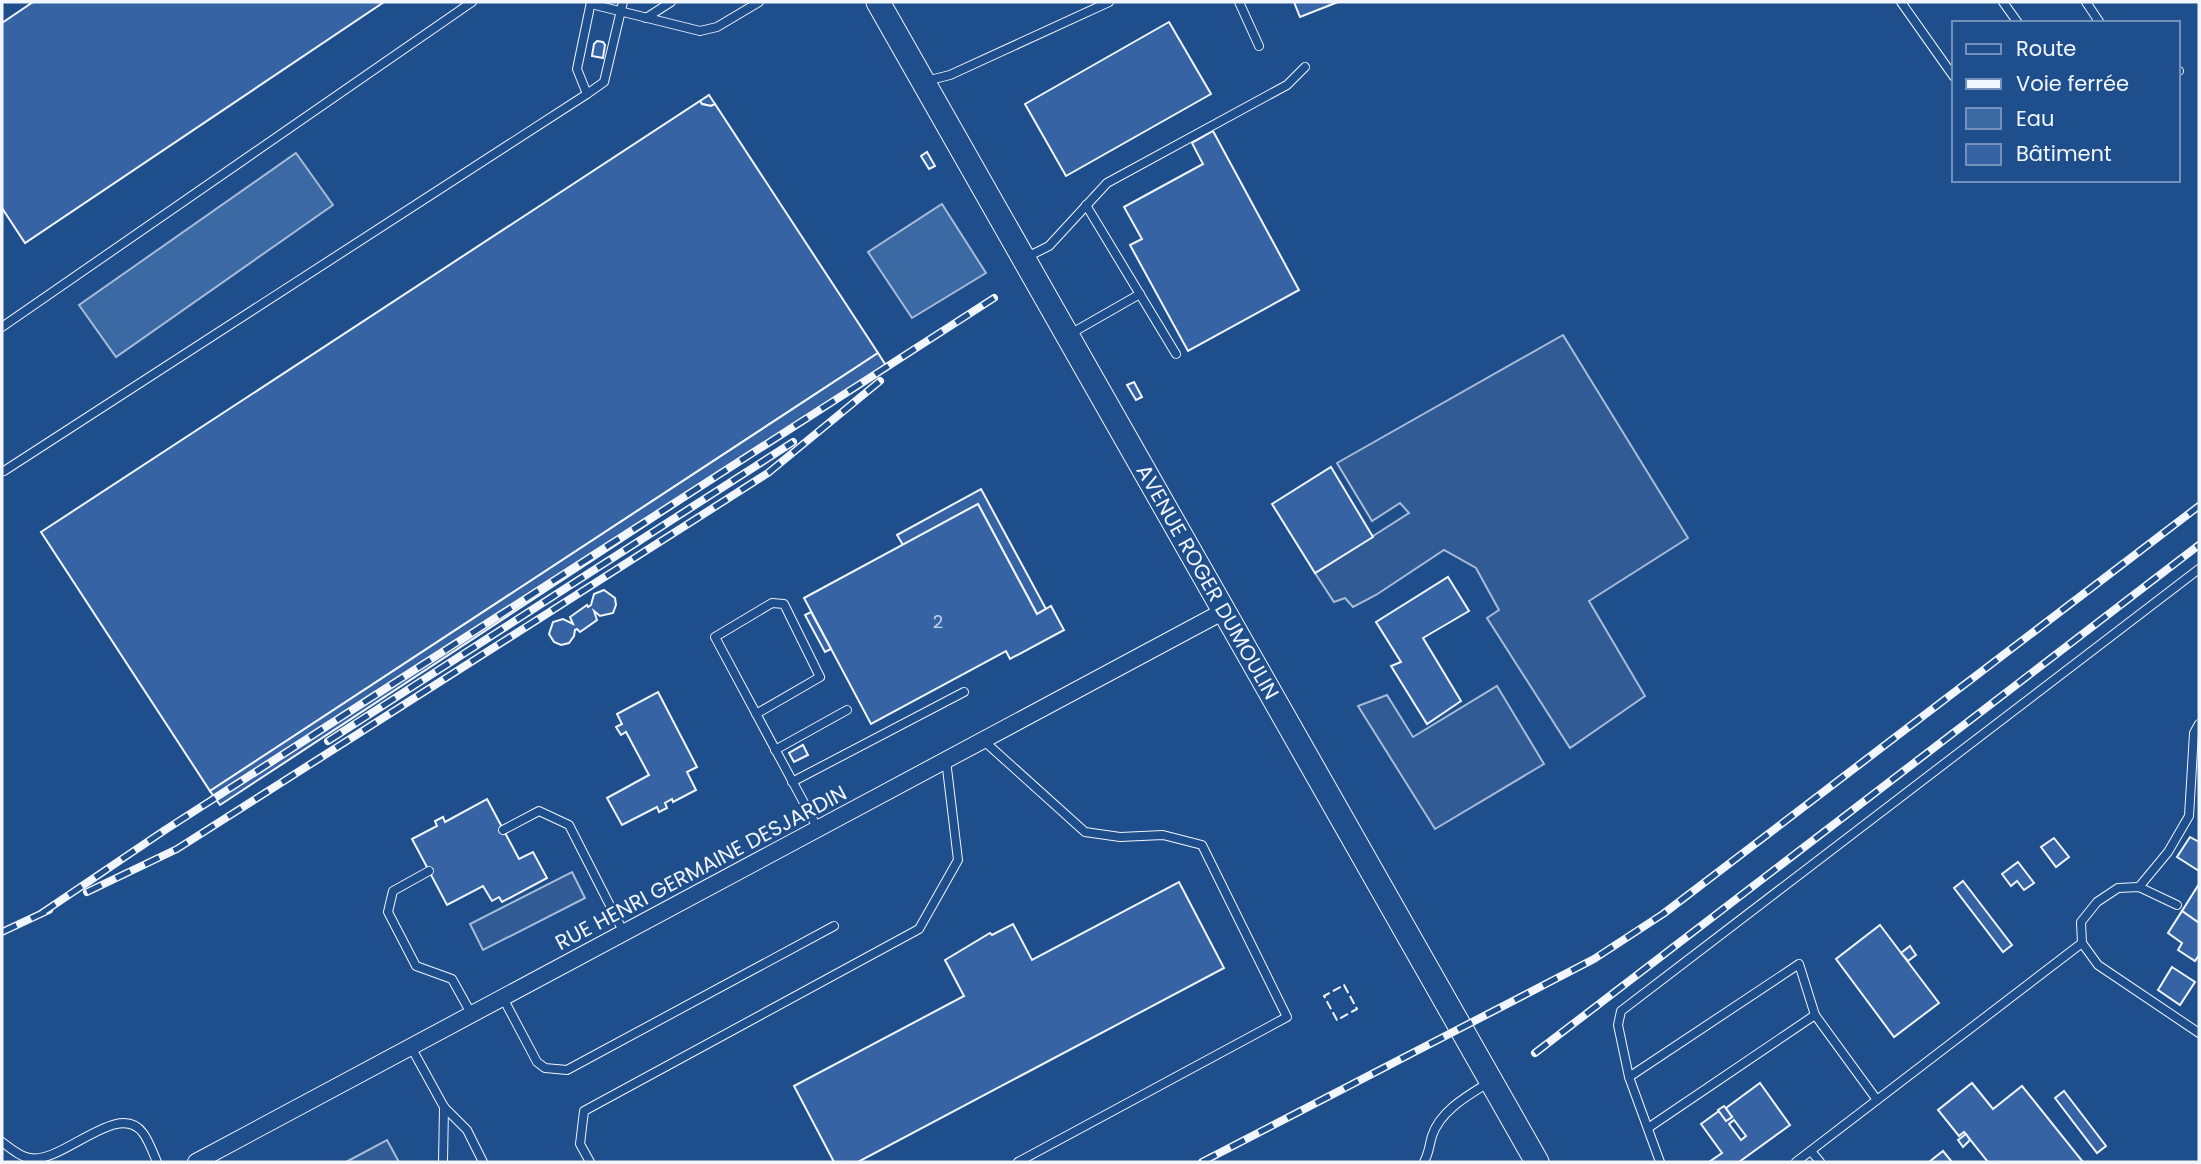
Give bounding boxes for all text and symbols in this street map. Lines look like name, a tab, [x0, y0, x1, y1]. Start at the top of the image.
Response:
legend	[1952, 21, 2180, 182]
text: Route	[2016, 34, 2076, 63]
text: Voie ferrée	[2016, 69, 2129, 98]
text: Eau	[2016, 104, 2054, 133]
text: Bâtiment	[2016, 139, 2112, 168]
street label: AVENUE ROGER DUMOULIN	[1130, 459, 1286, 705]
house number: 2	[933, 609, 943, 634]
street label: RUE HENRI GERMAINE DESJARDIN	[550, 778, 852, 957]

